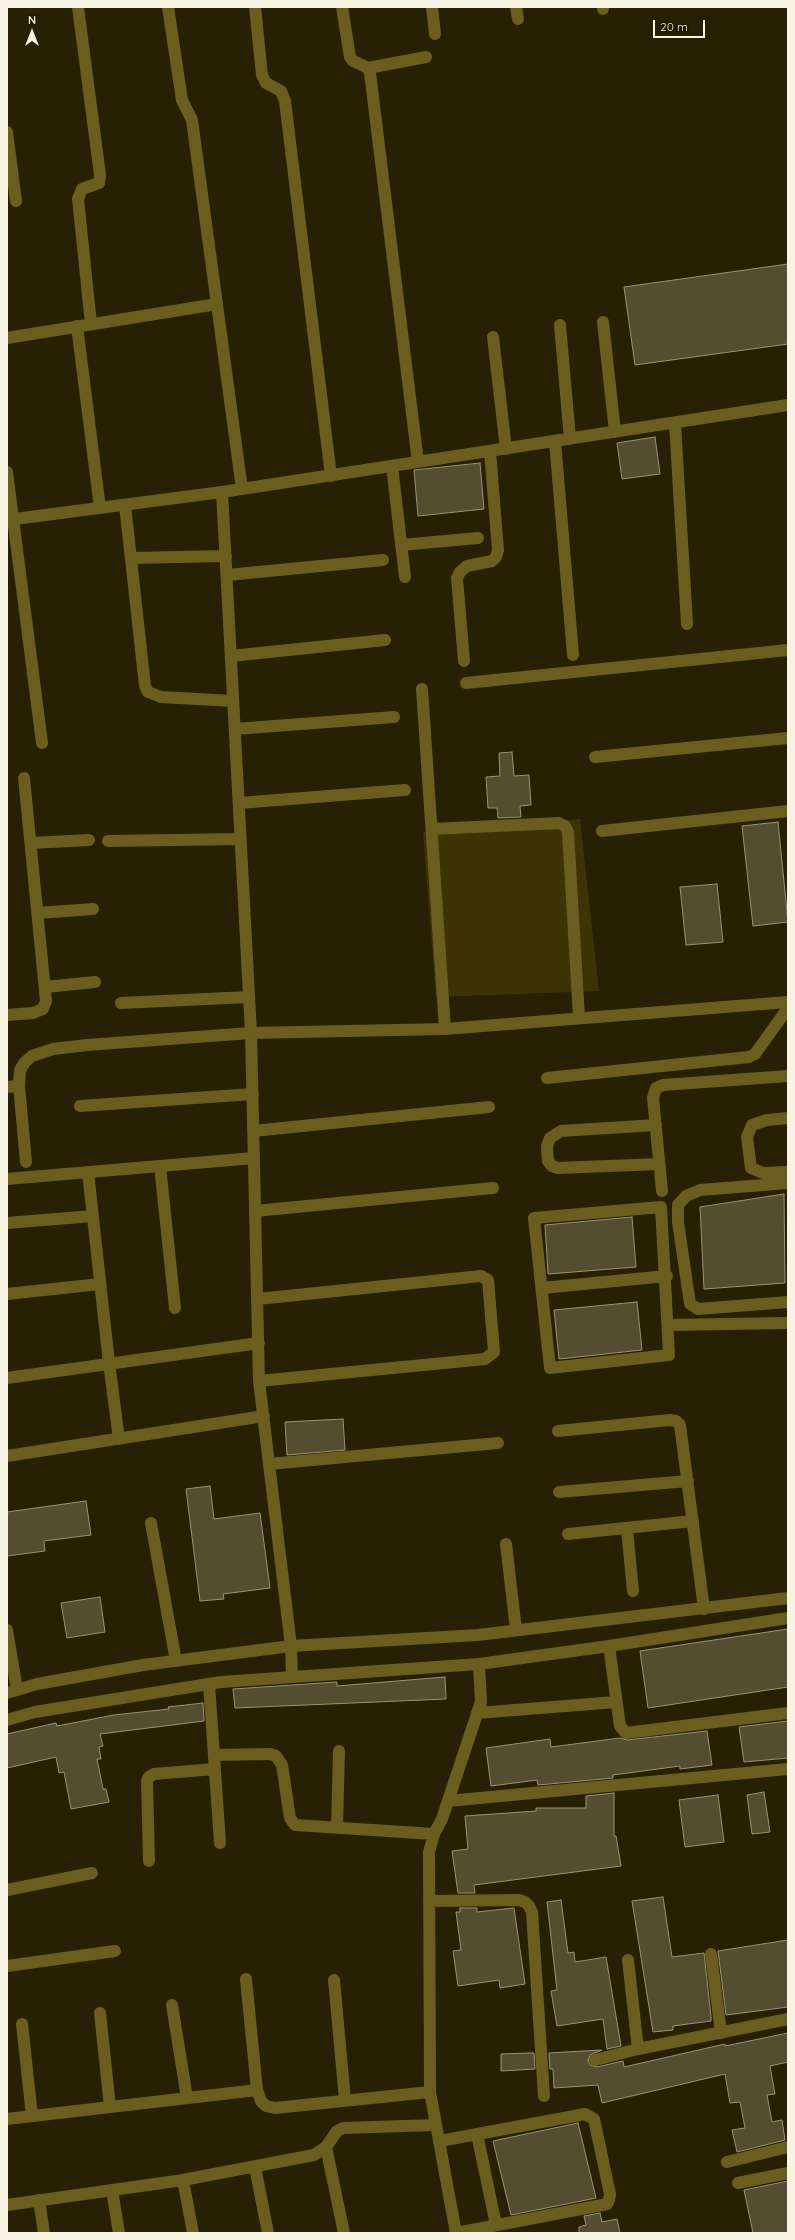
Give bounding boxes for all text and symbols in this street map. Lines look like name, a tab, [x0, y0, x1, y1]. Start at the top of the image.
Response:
north arrow	[12, 12, 52, 52]
scale bar	[655, 12, 707, 38]
text: N	[28, 13, 36, 27]
text: 20 m	[660, 19, 688, 34]

